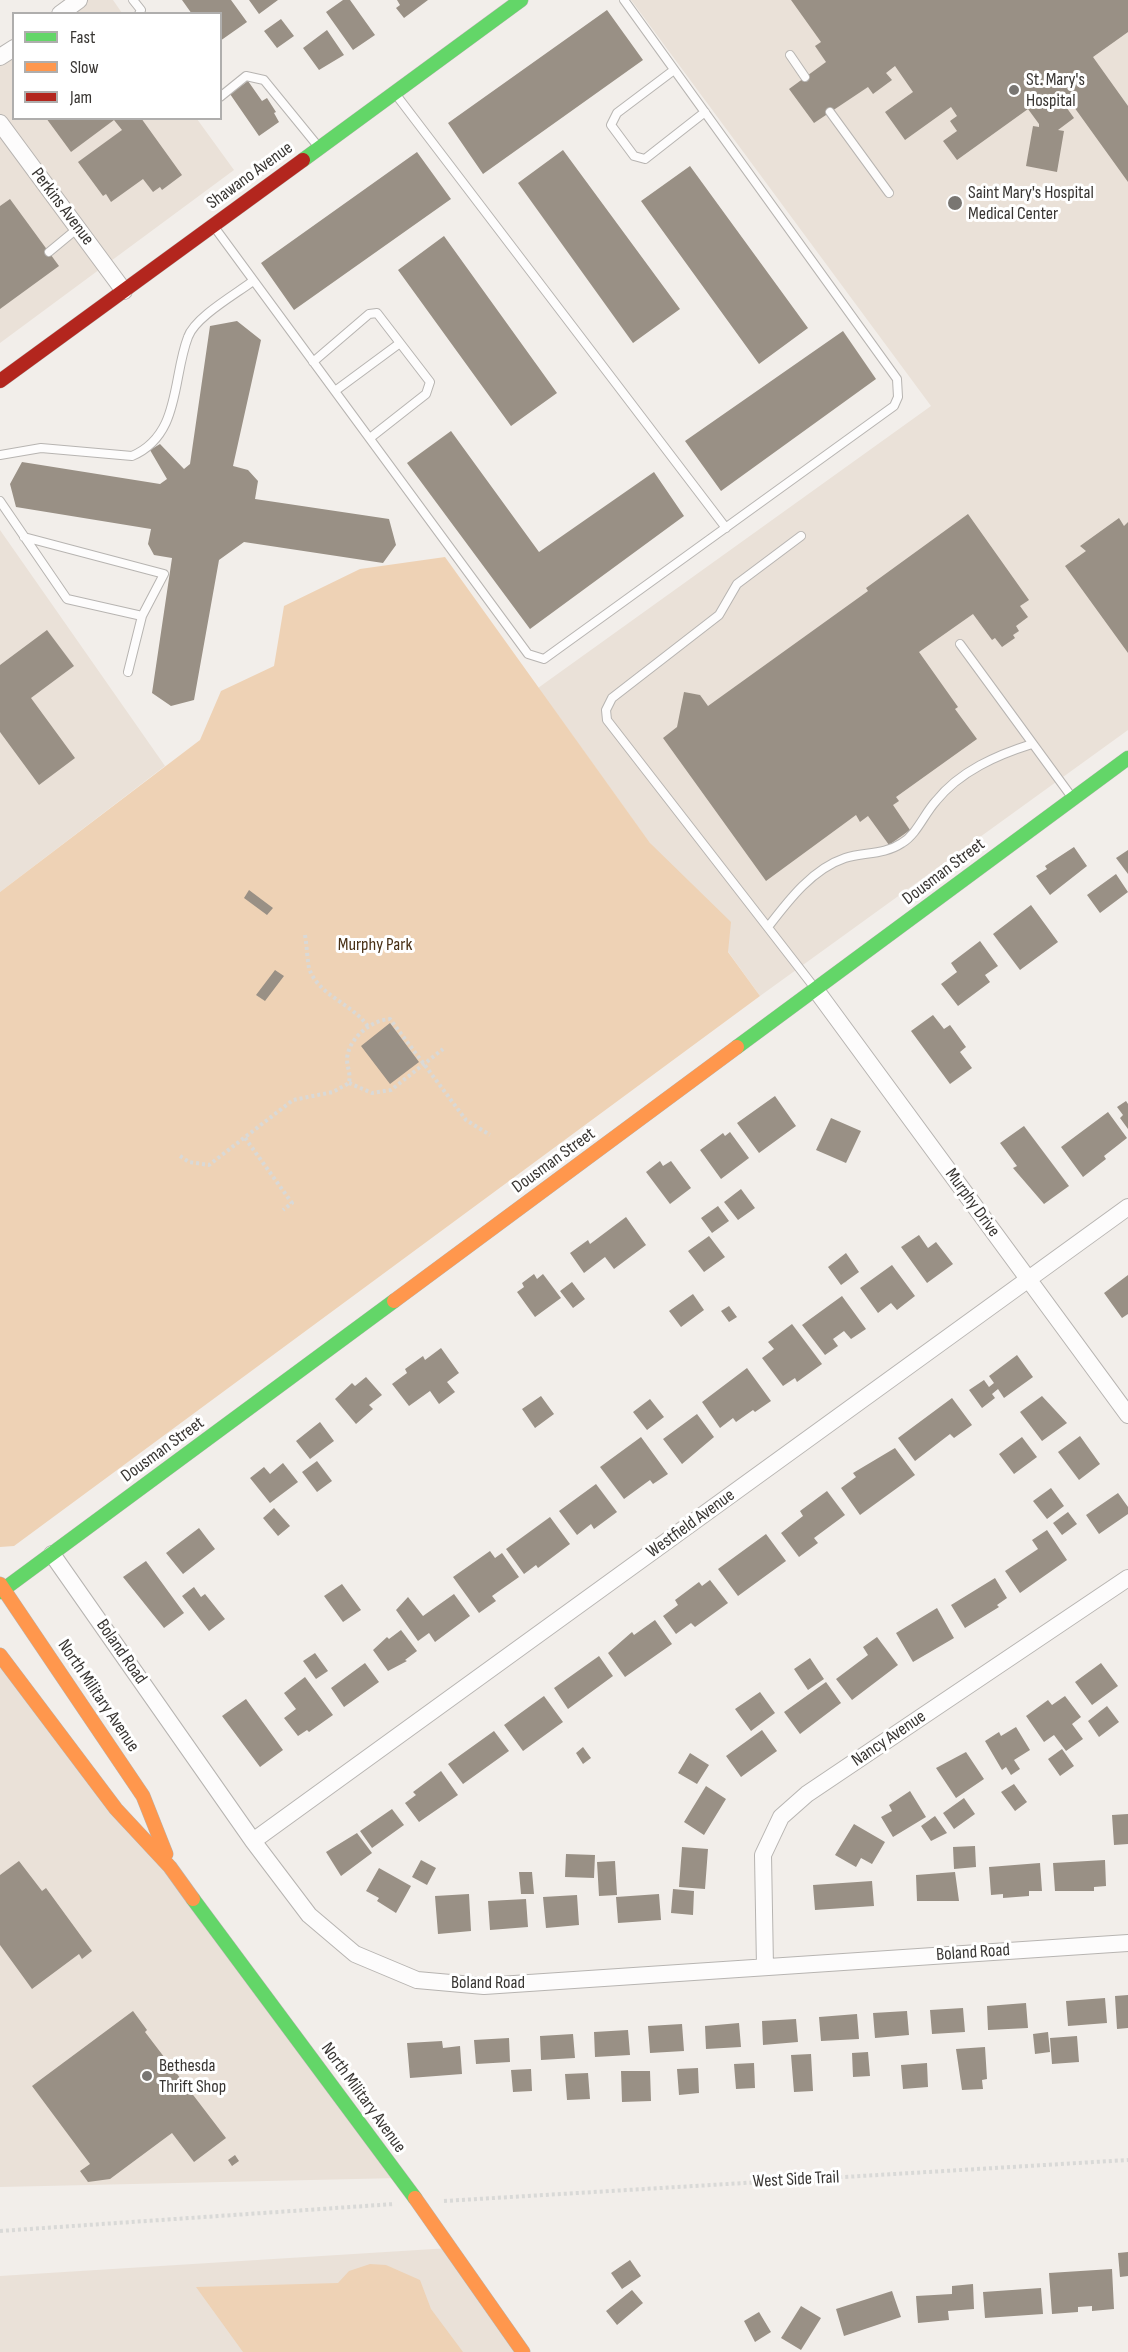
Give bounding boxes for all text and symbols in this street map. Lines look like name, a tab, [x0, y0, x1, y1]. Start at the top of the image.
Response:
legend	[12, 12, 222, 120]
text: Fast	[70, 27, 95, 48]
text: Slow	[70, 57, 99, 78]
place label: St. Mary's Hospital	[1026, 69, 1085, 112]
marker: St. Mary's Hospital	[1007, 83, 1021, 97]
text: Jam	[70, 87, 92, 108]
street label: Shawano Avenue	[203, 138, 297, 214]
street label: Perkins Avenue	[26, 164, 98, 250]
place label: Saint Mary's Hospital Medical Center	[968, 182, 1094, 224]
marker: Saint Mary's Hospital Medical Center	[946, 194, 964, 212]
street label: Dousman Street	[899, 834, 989, 910]
park label: Murphy Park	[338, 934, 412, 956]
street label: Dousman Street	[508, 1124, 600, 1198]
street label: Murphy Drive	[940, 1164, 1004, 1242]
street label: Dousman Street	[117, 1413, 209, 1487]
street label: Westfield Avenue	[643, 1485, 739, 1563]
street label: Boland Road	[91, 1616, 151, 1688]
street label: North Military Avenue	[53, 1636, 143, 1756]
street label: Nancy Avenue	[848, 1706, 930, 1772]
street label: Boland Road	[935, 1940, 1011, 1966]
street label: Boland Road	[451, 1972, 525, 1994]
street label: North Military Avenue	[316, 2039, 410, 2157]
place label: Bethesda Thrift Shop	[159, 2055, 226, 2098]
marker: Bethesda Thrift Shop	[140, 2069, 154, 2083]
street label: West Side Trail	[752, 2167, 840, 2193]

